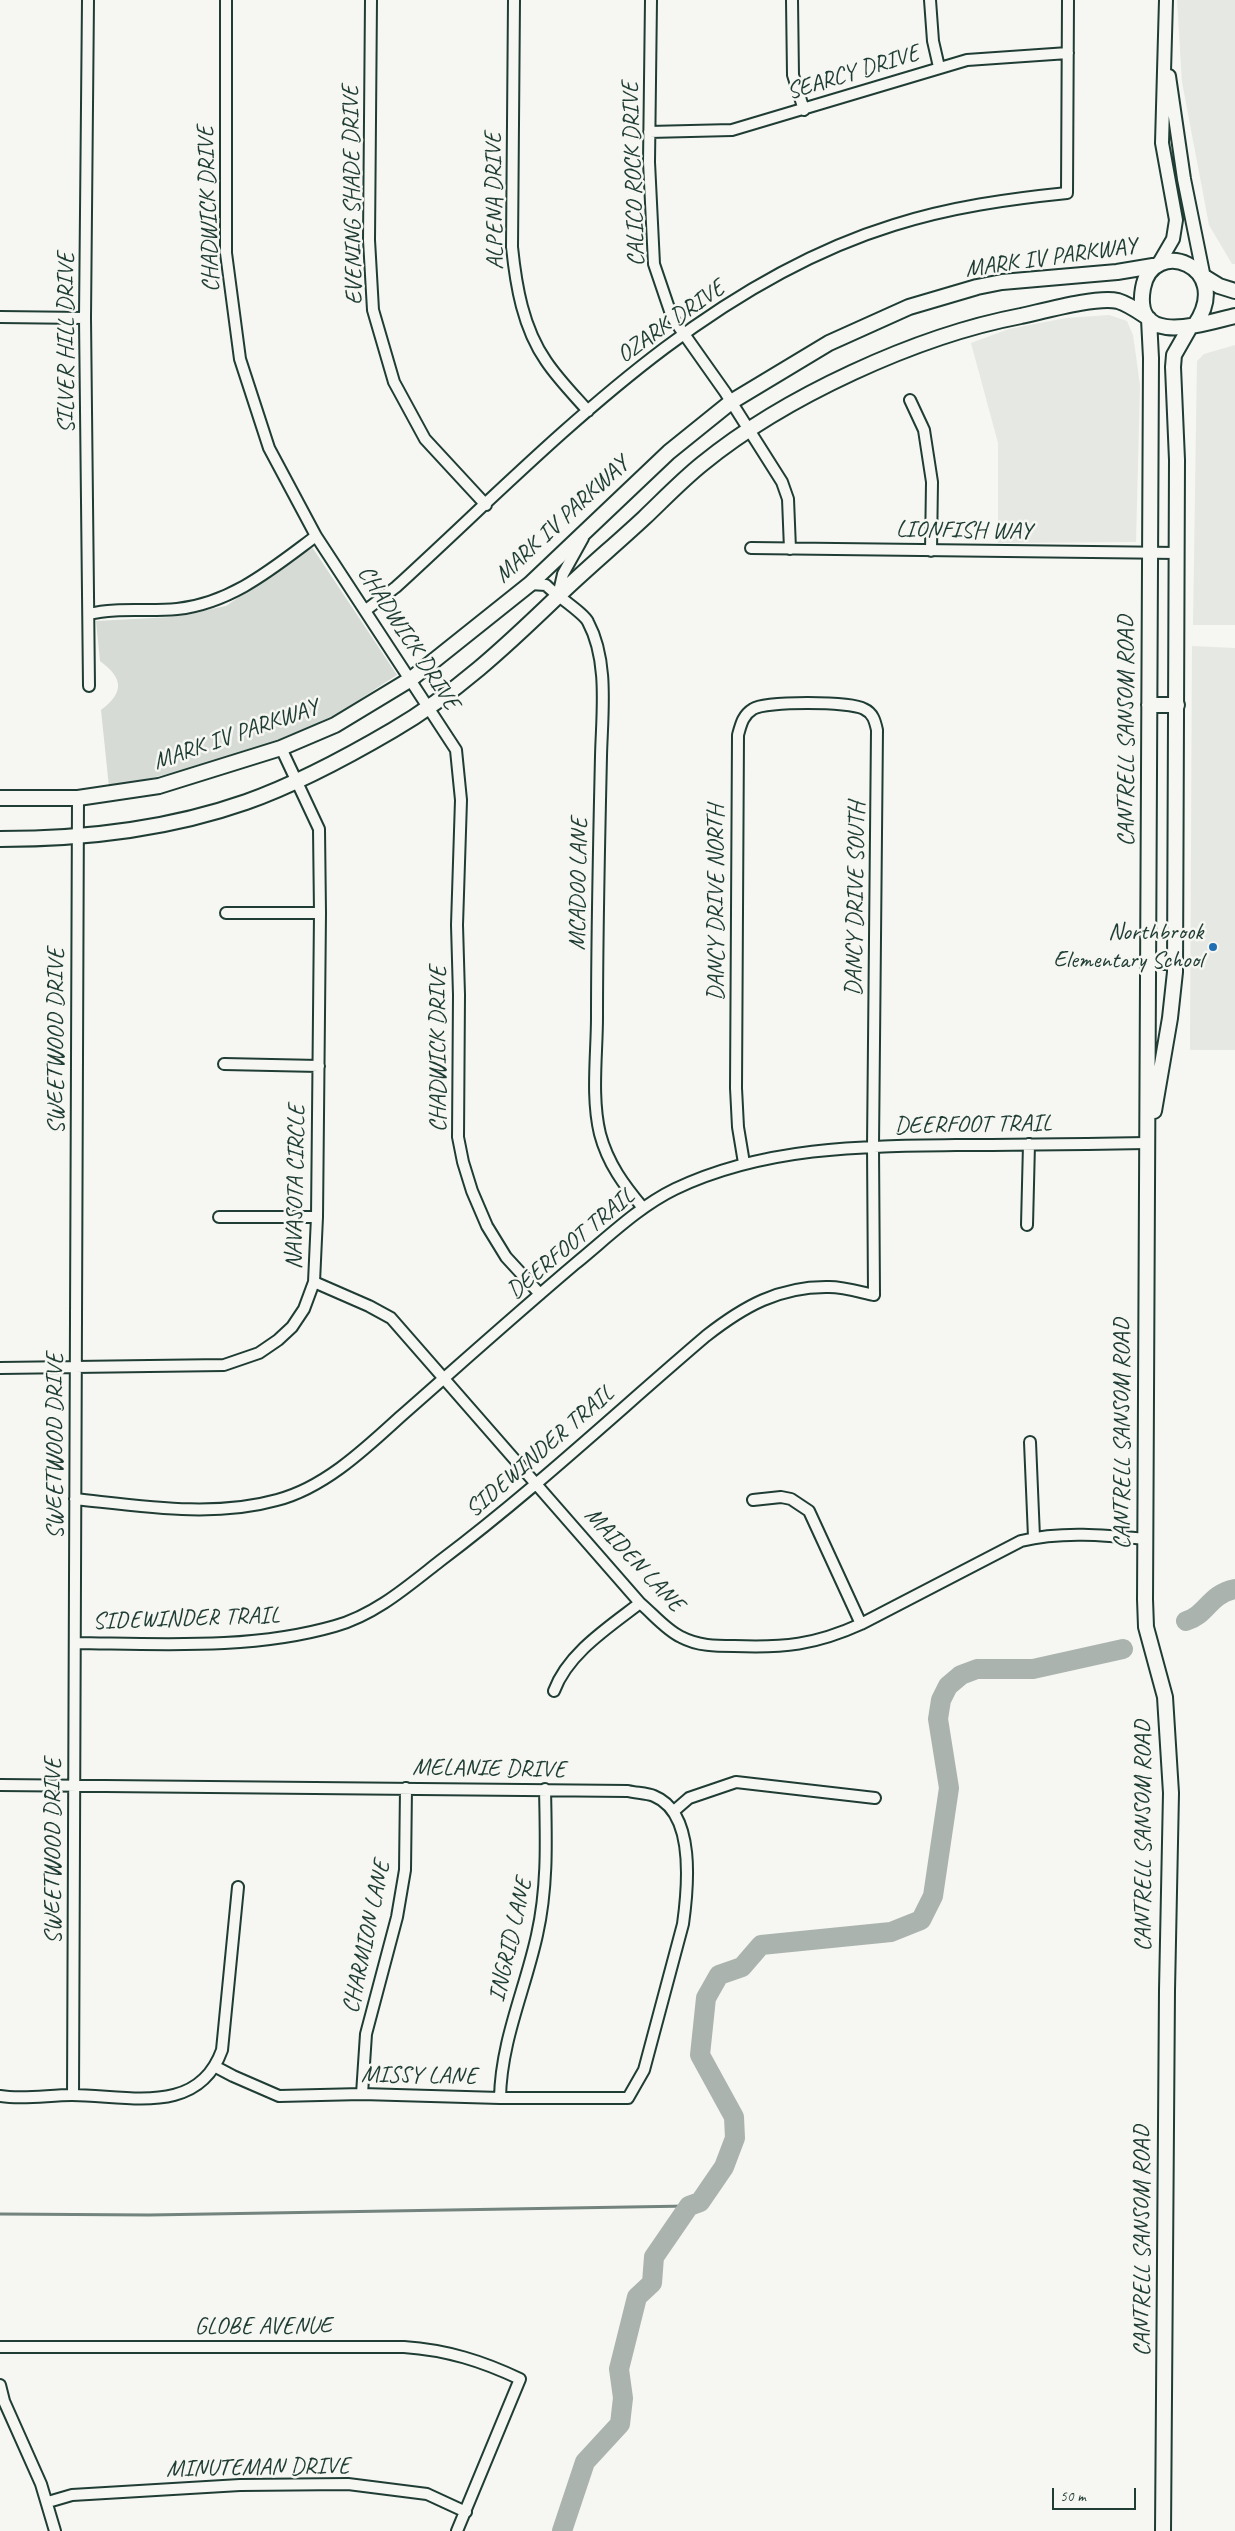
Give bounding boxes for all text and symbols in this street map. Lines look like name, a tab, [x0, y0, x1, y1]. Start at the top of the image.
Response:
street label: SEARCY DRIVE	[783, 39, 923, 107]
street label: CALICO ROCK DRIVE	[616, 81, 652, 267]
street label: EVENING SHADE DRIVE	[337, 85, 369, 305]
street label: CHADWICK DRIVE	[192, 125, 226, 293]
street label: ALPENA DRIVE	[479, 132, 511, 270]
street label: MARK IV PARKWAY	[963, 232, 1139, 284]
street label: SILVER HILL DRIVE	[53, 252, 81, 434]
street label: OZARK DRIVE	[612, 274, 730, 370]
street label: MARK IV PARKWAY	[489, 451, 635, 589]
street label: LIONFISH WAY	[896, 515, 1032, 547]
street label: CHADWICK DRIVE	[351, 560, 465, 716]
street label: CANTRELL SANSOM ROAD	[1113, 615, 1141, 847]
street label: MARK IV PARKWAY	[150, 693, 322, 777]
street label: DANCY DRIVE SOUTH	[840, 802, 872, 996]
street label: DANCY DRIVE NORTH	[703, 805, 731, 1001]
street label: MCADOO LANE	[563, 817, 595, 951]
place label: Northbrook Elementary School	[1053, 919, 1203, 975]
marker: Northbrook Elementary School	[1207, 941, 1219, 953]
street label: SWEETWOOD DRIVE	[43, 948, 71, 1134]
street label: CHADWICK DRIVE	[425, 966, 453, 1132]
street label: NAVASOTA CIRCLE	[280, 1104, 312, 1270]
street label: DEERFOOT TRAIL	[894, 1109, 1052, 1141]
street label: DEERFOOT TRAIL	[501, 1182, 641, 1306]
street label: CANTRELL SANSOM ROAD	[1109, 1318, 1137, 1550]
street label: SWEETWOOD DRIVE	[42, 1353, 70, 1539]
street label: SIDEWINDER TRAIL	[460, 1380, 620, 1524]
street label: MAIDEN LANE	[578, 1501, 690, 1619]
street label: SIDEWINDER TRAIL	[92, 1601, 280, 1637]
street label: CANTRELL SANSOM ROAD	[1130, 1720, 1158, 1952]
street label: MELANIE DRIVE	[412, 1753, 566, 1785]
street label: SWEETWOOD DRIVE	[40, 1758, 68, 1944]
street label: CHARMION LANE	[337, 1858, 397, 2016]
street label: INGRID LANE	[483, 1875, 539, 2005]
street label: MISSY LANE	[361, 2061, 477, 2091]
street label: CANTRELL SANSOM ROAD	[1129, 2125, 1157, 2357]
street label: GLOBE AVENUE	[194, 2313, 332, 2341]
street label: MINUTEMAN DRIVE	[166, 2452, 350, 2484]
scale bar	[1055, 2478, 1139, 2510]
text: 50 m	[1060, 2487, 1086, 2506]

